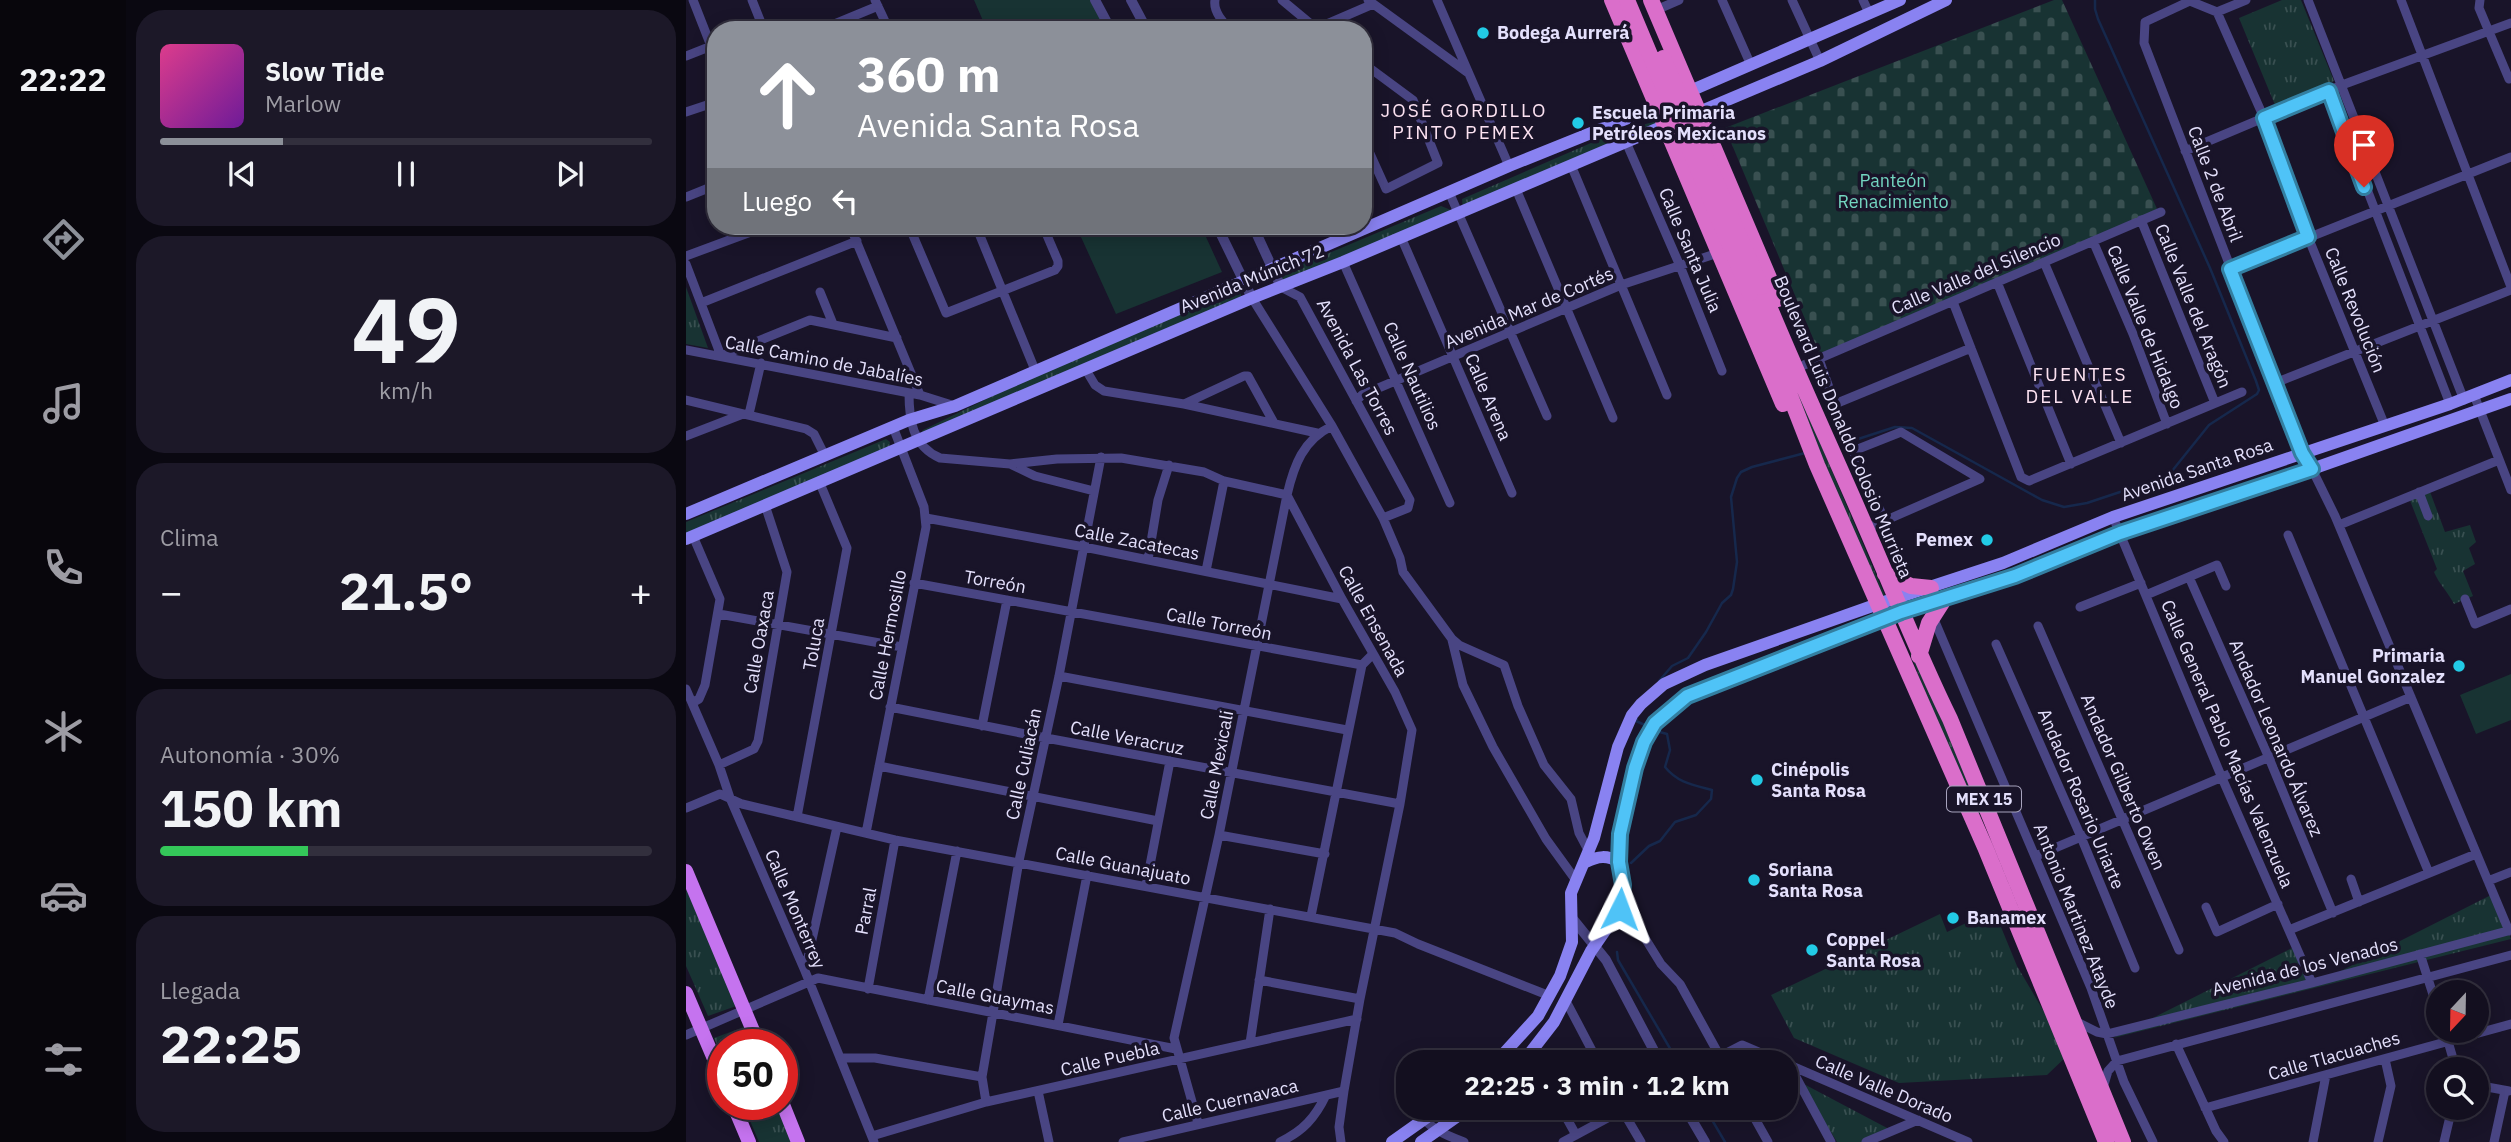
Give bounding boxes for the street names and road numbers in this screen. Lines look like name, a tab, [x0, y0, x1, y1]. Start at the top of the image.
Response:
street label: Calle 2 de Abril	[2183, 123, 2248, 245]
street label: Calle Santa Julia	[1654, 184, 1727, 316]
street label: Calle Valle del Aragón	[2150, 220, 2237, 391]
street label: Calle Valle del Silencio	[1888, 227, 2064, 320]
street label: Avenida Múnich 72	[1176, 239, 1327, 318]
street label: Calle Valle de Hidalgo	[2102, 242, 2189, 412]
street label: Calle Revolución	[2320, 244, 2391, 376]
street label: Avenida Mar de Cortés	[1441, 262, 1617, 354]
street label: Boulevard Luis Donaldo Colosio Murrieta	[1769, 272, 1918, 582]
street label: Avenida Las Torres	[1312, 295, 1403, 439]
street label: Calle Nautilios	[1378, 318, 1447, 434]
street label: Calle Camino de Jabalíes	[723, 330, 925, 391]
street label: Calle Arena	[1460, 350, 1517, 444]
street label: Avenida Santa Rosa	[2118, 433, 2276, 506]
street label: Calle Zacatecas	[1073, 518, 1202, 565]
street label: Calle Ensenada	[1333, 561, 1414, 681]
street label: Torreón	[962, 565, 1028, 598]
street label: Calle Hermosillo	[864, 568, 911, 702]
street label: Calle Oaxaca	[738, 588, 779, 695]
street label: Calle General Pablo Macías Valenzuela	[2156, 596, 2299, 892]
street label: Calle Torreón	[1164, 602, 1274, 645]
street label: Toluca	[798, 615, 830, 672]
street label: Andador Leonardo Álvarez	[2224, 636, 2329, 840]
street label: Andador Gilberto Owen	[2076, 690, 2171, 873]
street label: Andador Rosario Uriarte	[2033, 705, 2130, 893]
street label: Calle Culiacán	[1000, 706, 1047, 822]
street label: Calle Mexicali	[1195, 708, 1238, 821]
street label: Calle Veracruz	[1068, 715, 1186, 760]
road number: MEX 15	[1947, 786, 2021, 812]
street label: Antonio Martinez Atayde	[2029, 820, 2124, 1012]
street label: Calle Guanajuato	[1053, 841, 1193, 890]
street label: Calle Monterrey	[760, 846, 831, 972]
street label: Parral	[850, 885, 881, 937]
street label: Avenida de los Venados	[2210, 932, 2400, 1001]
street label: Calle Guaymas	[934, 974, 1056, 1019]
street label: Calle Tlacuaches	[2265, 1026, 2403, 1085]
street label: Calle Puebla	[1058, 1036, 1162, 1081]
street label: Calle Valle Dorado	[1812, 1049, 1956, 1128]
street label: Calle Cuernavaca	[1159, 1074, 1301, 1127]

